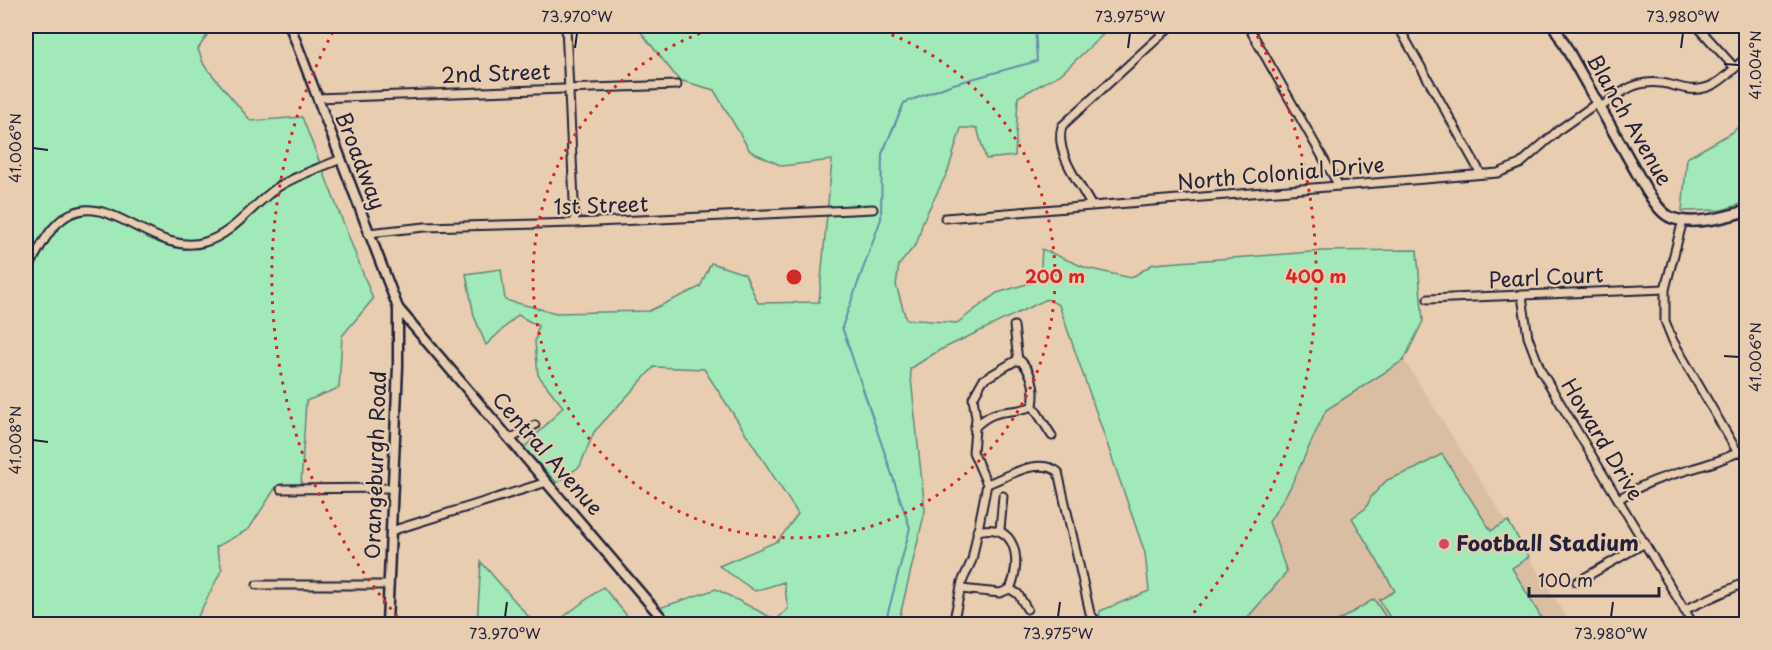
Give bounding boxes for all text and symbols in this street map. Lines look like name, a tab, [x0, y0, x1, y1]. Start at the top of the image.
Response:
text: 73.970°W	[541, 4, 613, 27]
text: 73.975°W	[1095, 4, 1166, 27]
text: 73.980°W	[1647, 4, 1720, 27]
text: 41.004°N	[1743, 30, 1766, 100]
street label: Blanch Avenue	[1580, 47, 1682, 191]
street label: 2nd Street	[441, 54, 551, 90]
street label: Broadway	[329, 107, 395, 214]
text: 41.006°N	[3, 113, 26, 183]
street label: North Colonial Drive	[1176, 147, 1386, 197]
street label: 1st Street	[553, 186, 649, 222]
street label: Pearl Court	[1488, 257, 1604, 295]
text: 200 m	[1025, 262, 1085, 289]
text: 400 m	[1286, 262, 1346, 289]
centre of rings	[784, 267, 804, 287]
text: 41.006°N	[1743, 322, 1766, 392]
street label: Orangeburgh Road	[355, 370, 393, 560]
street label: Howard Drive	[1555, 372, 1653, 506]
street label: Central Avenue	[485, 384, 612, 522]
text: 41.008°N	[3, 405, 26, 475]
place label: Football Stadium	[1456, 526, 1639, 558]
marker: Football Stadium	[1437, 537, 1451, 551]
scale bar	[1529, 560, 1660, 598]
text: 100 m	[1538, 566, 1593, 593]
text: 73.970°W	[469, 621, 541, 644]
text: 73.975°W	[1023, 621, 1094, 644]
text: 73.980°W	[1575, 621, 1648, 644]

